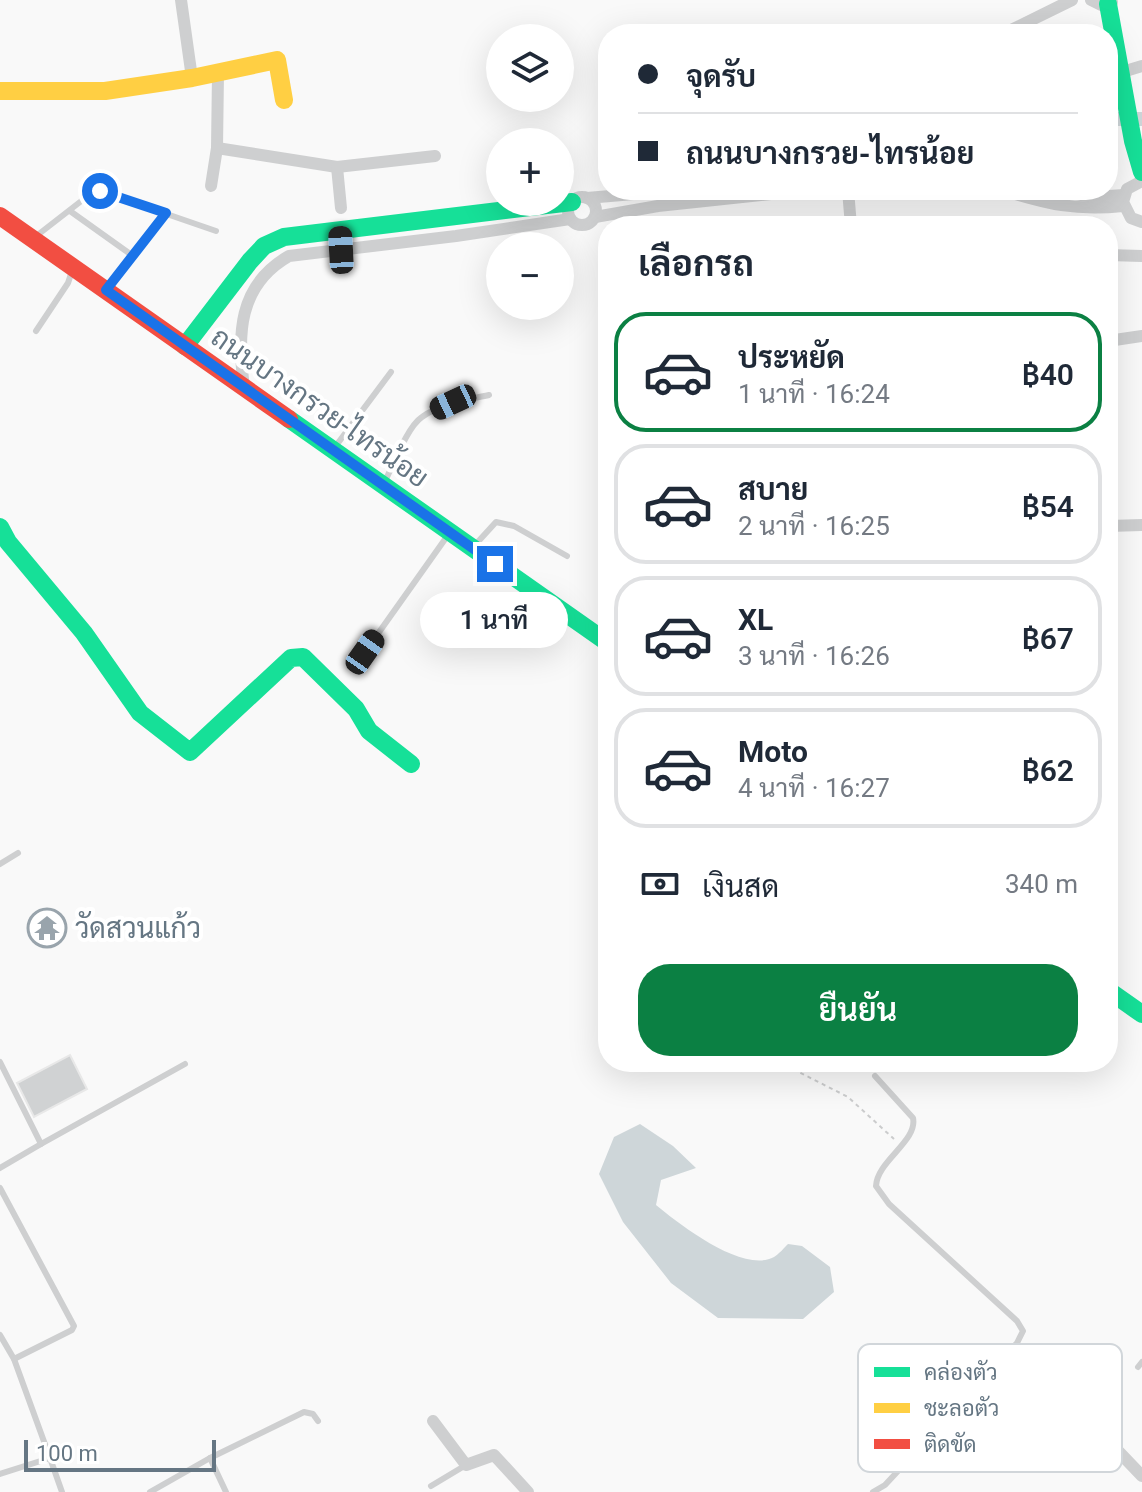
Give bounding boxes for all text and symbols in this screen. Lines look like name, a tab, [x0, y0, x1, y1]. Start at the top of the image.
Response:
map controls	[486, 24, 574, 320]
button: layers	[486, 24, 574, 112]
text: จุดรับ	[686, 59, 756, 94]
button: +	[486, 128, 574, 216]
text: ถนนบางกรวย-ไทรน้อย	[686, 136, 974, 171]
route start	[82, 173, 118, 209]
car	[328, 225, 354, 275]
button: −	[486, 232, 574, 320]
text: เลือกรถ	[638, 243, 754, 285]
street label: ถนนบางกรวย-ไทรน้อย	[205, 318, 436, 495]
icon: car	[642, 336, 714, 408]
text: ประหยัด	[738, 340, 845, 375]
text: ฿40	[1022, 357, 1074, 392]
text: 1 นาที · 16:24	[738, 379, 890, 409]
car	[426, 381, 480, 423]
icon: car	[642, 468, 714, 540]
text: สบาย	[738, 472, 808, 507]
text: ฿54	[1022, 489, 1074, 524]
text: 2 นาที · 16:25	[738, 511, 890, 541]
route end	[477, 546, 513, 582]
callout: 1 นาที	[421, 592, 569, 648]
icon: car	[642, 600, 714, 672]
text: XL	[738, 602, 773, 637]
text: 1 นาที	[460, 605, 528, 635]
text: ฿67	[1022, 621, 1074, 656]
car	[341, 625, 389, 679]
text: 3 นาที · 16:26	[738, 641, 890, 671]
icon: car	[642, 732, 714, 804]
text: Moto	[738, 734, 808, 769]
text: ฿62	[1022, 753, 1074, 788]
text: 4 นาที · 16:27	[738, 773, 890, 803]
icon: cash	[638, 862, 682, 906]
text: เงินสด	[702, 869, 779, 904]
text: 340 m	[1005, 869, 1078, 899]
temple icon: วัดสวนแก้ว	[26, 907, 68, 949]
place label: วัดสวนแก้ว	[75, 910, 201, 945]
button: ยืนยัน	[638, 964, 1078, 1056]
legend	[858, 1344, 1122, 1472]
text: คล่องตัว	[924, 1359, 998, 1385]
text: ชะลอตัว	[924, 1395, 999, 1421]
text: ติดขัด	[924, 1431, 976, 1457]
scale bar	[24, 1436, 216, 1472]
text: 100 m	[36, 1441, 98, 1466]

